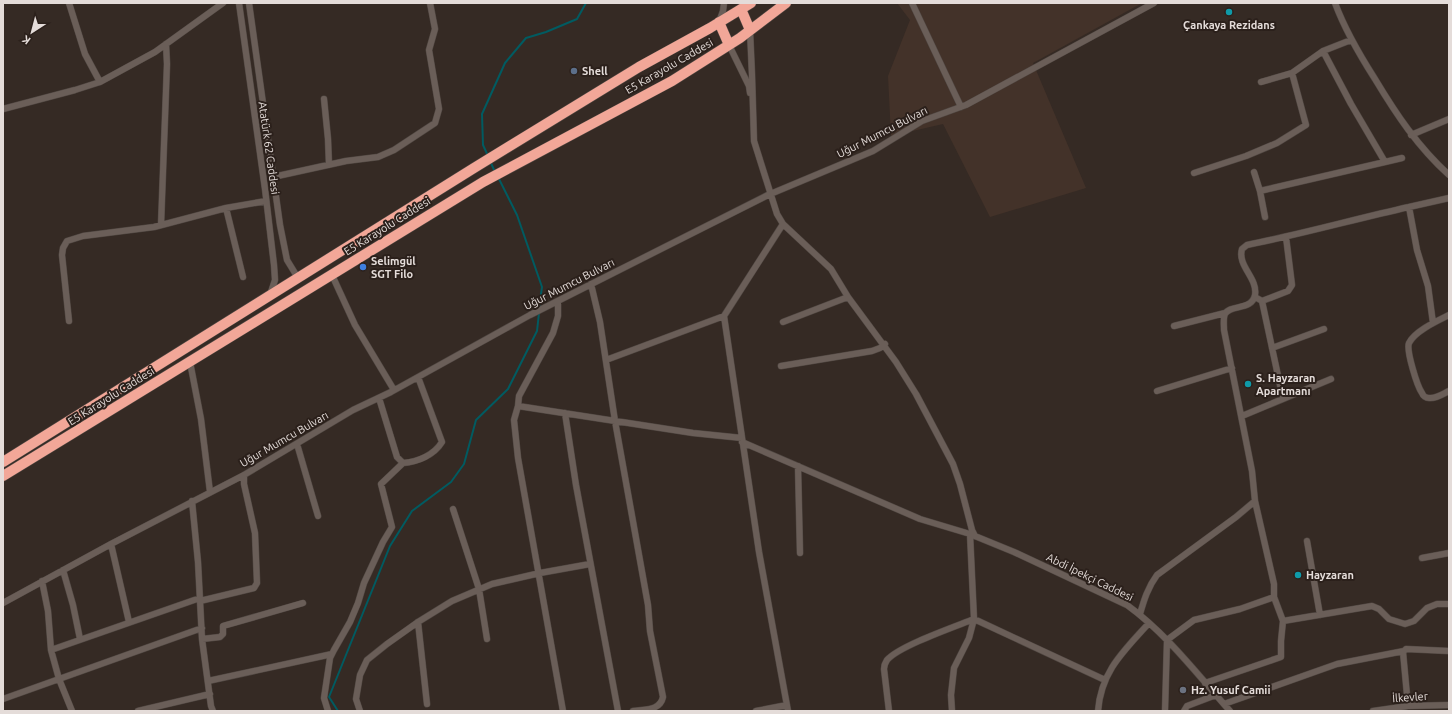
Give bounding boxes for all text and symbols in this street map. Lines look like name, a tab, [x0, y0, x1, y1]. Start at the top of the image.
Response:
marker: Çankaya Rezidans	[1224, 7, 1234, 17]
north arrow	[12, 12, 52, 52]
place label: Çankaya Rezidans	[1183, 19, 1275, 31]
text: K	[19, 33, 33, 47]
street label: E5 Karayolu Caddesi	[623, 36, 715, 96]
place label: Shell	[582, 65, 608, 77]
marker: Shell	[569, 66, 579, 76]
street label: Atatürk 62 Caddesi	[257, 101, 281, 195]
street label: Uğur Mumcu Bulvarı	[835, 104, 929, 160]
street label: E5 Karayolu Caddesi	[342, 195, 432, 257]
place label: Selimgül SGT Filo	[371, 255, 416, 280]
street label: Uğur Mumcu Bulvarı	[522, 256, 616, 312]
marker: Selimgül SGT Filo	[358, 262, 368, 272]
street label: E5 Karayolu Caddesi	[66, 365, 156, 427]
place label: S. Hayzaran Apartmanı	[1256, 372, 1316, 397]
marker: S. Hayzaran Apartmanı	[1243, 379, 1253, 389]
street label: Uğur Mumcu Bulvarı	[238, 409, 330, 469]
street label: Abdi İpekçi Caddesi	[1045, 551, 1135, 603]
place label: Hayzaran	[1306, 569, 1354, 581]
marker: Hayzaran	[1293, 570, 1303, 580]
place label: Hz. Yusuf Camii	[1191, 684, 1270, 696]
marker: Hz. Yusuf Camii	[1178, 685, 1188, 695]
street label: İlkevler	[1392, 690, 1429, 704]

